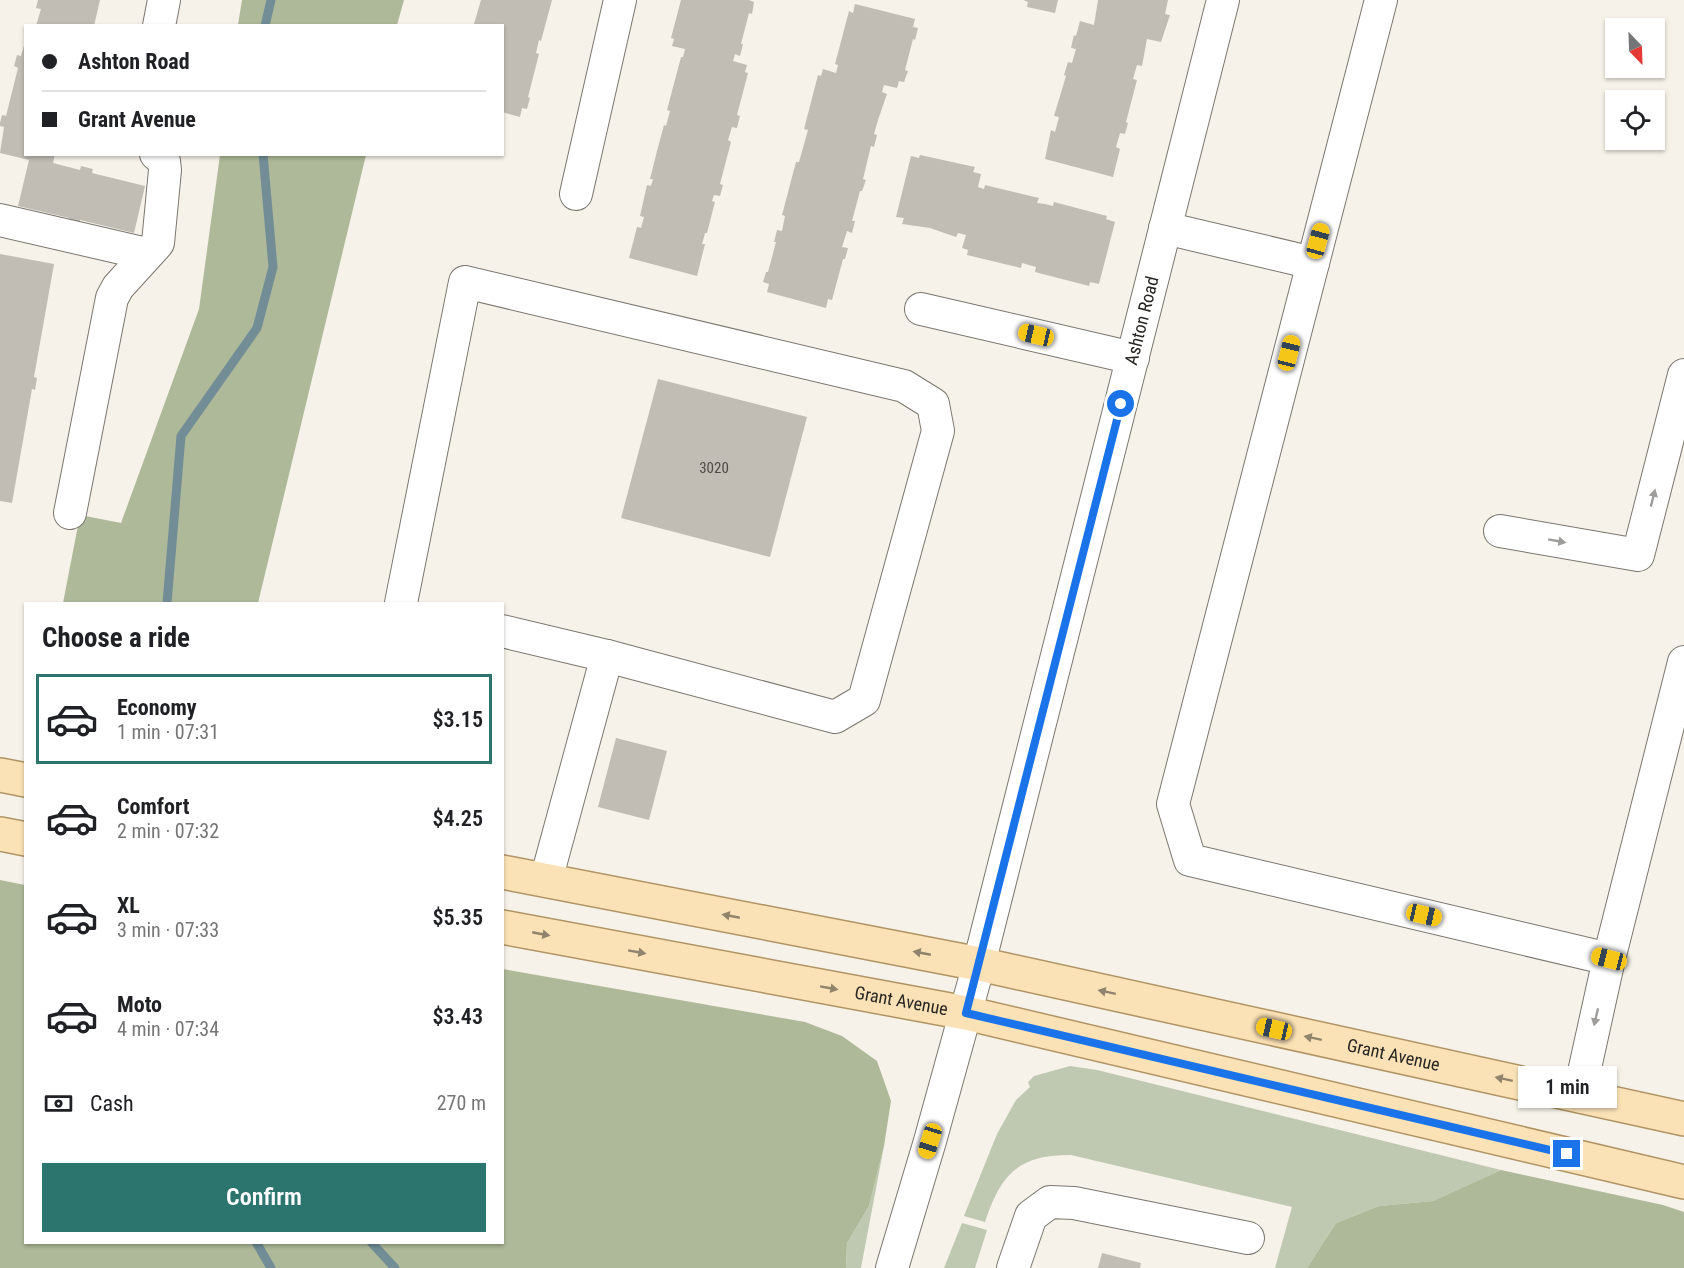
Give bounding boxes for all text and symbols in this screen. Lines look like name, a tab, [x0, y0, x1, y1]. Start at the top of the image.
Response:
north arrow	[1605, 18, 1665, 78]
map controls	[1605, 18, 1665, 150]
text: Ashton Road	[78, 49, 190, 74]
button: locate	[1605, 90, 1665, 150]
text: Grant Avenue	[78, 107, 196, 132]
car	[1305, 221, 1331, 261]
street label: Ashton Road	[1120, 274, 1163, 367]
car	[1016, 322, 1056, 348]
car	[1276, 333, 1302, 373]
route start	[1107, 390, 1134, 417]
house number: 3020	[699, 459, 729, 477]
one-way arrow	[1648, 489, 1658, 508]
one-way arrow	[1548, 537, 1567, 546]
text: Choose a ride	[42, 622, 190, 654]
icon: car	[45, 692, 99, 746]
text: Economy	[117, 695, 197, 720]
text: $3.15	[432, 707, 483, 732]
text: 1 min · 07:31	[117, 720, 219, 744]
icon: car	[45, 791, 99, 845]
text: Comfort	[117, 794, 190, 819]
text: $4.25	[432, 806, 483, 831]
text: 2 min · 07:32	[117, 819, 219, 843]
icon: car	[45, 890, 99, 944]
text: XL	[117, 893, 140, 918]
car	[1404, 902, 1444, 928]
text: $5.35	[432, 905, 483, 930]
one-way arrow	[721, 911, 740, 920]
text: 3 min · 07:33	[117, 918, 219, 942]
one-way arrow	[532, 930, 551, 939]
car	[1589, 946, 1629, 972]
one-way arrow	[627, 948, 646, 957]
one-way arrow	[912, 948, 931, 957]
street label: Grant Avenue	[853, 982, 950, 1019]
one-way arrow	[819, 984, 838, 993]
one-way arrow	[1097, 987, 1116, 997]
icon: car	[45, 989, 99, 1043]
text: Moto	[117, 992, 162, 1017]
text: $3.43	[432, 1004, 483, 1029]
one-way arrow	[1591, 1007, 1600, 1026]
car	[1254, 1016, 1294, 1042]
text: 4 min · 07:34	[117, 1017, 219, 1041]
one-way arrow	[1304, 1032, 1323, 1042]
street label: Grant Avenue	[1345, 1034, 1442, 1075]
callout: 1 min	[1518, 1067, 1616, 1109]
one-way arrow	[1495, 1074, 1513, 1084]
text: 1 min	[1545, 1075, 1590, 1099]
icon: cash	[42, 1087, 75, 1120]
text: Cash	[90, 1091, 134, 1116]
text: 270 m	[437, 1091, 486, 1115]
car	[916, 1121, 944, 1161]
route end	[1553, 1140, 1580, 1167]
button: Confirm	[42, 1163, 486, 1232]

